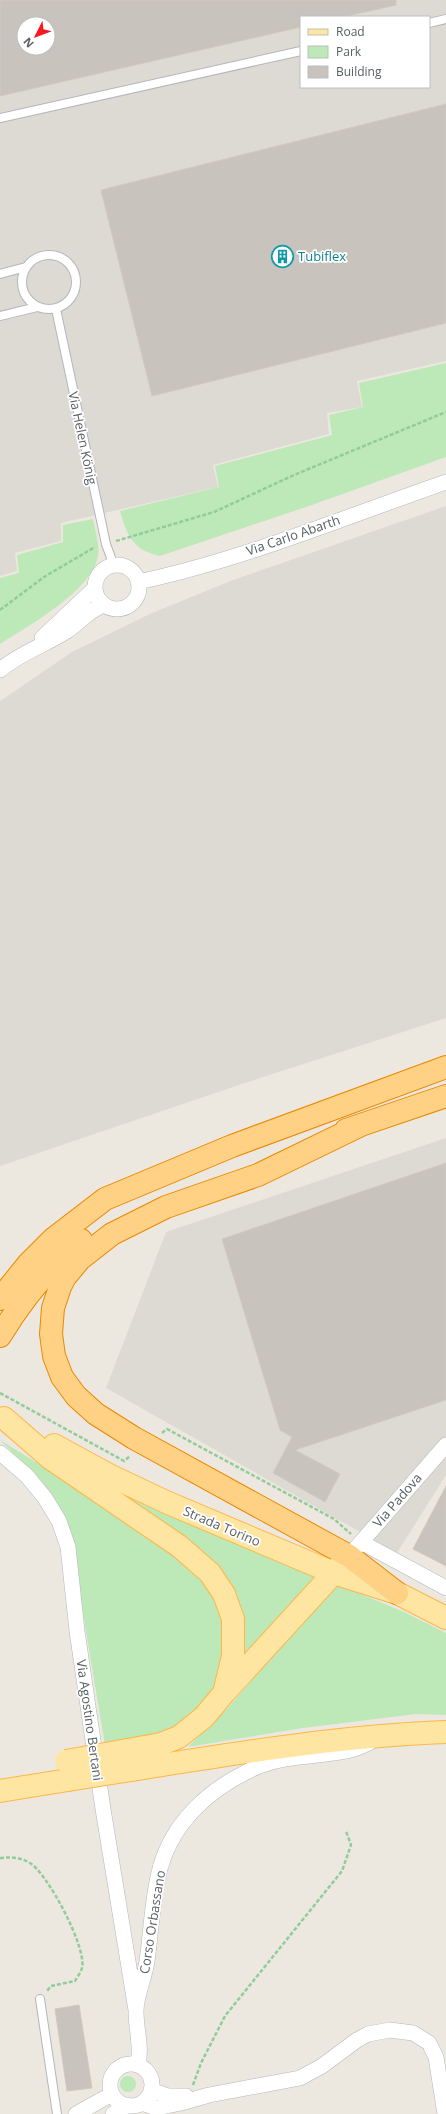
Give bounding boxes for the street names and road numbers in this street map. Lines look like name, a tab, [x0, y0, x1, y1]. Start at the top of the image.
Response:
street label: Via Helen König	[64, 390, 102, 486]
street label: Via Carlo Abarth	[244, 511, 342, 559]
street label: Via Padova	[369, 1469, 425, 1531]
street label: Strada Torino	[181, 1502, 264, 1550]
street label: Via Agostino Bertani	[73, 1658, 107, 1782]
street label: Corso Orbassano	[135, 1869, 169, 1975]

